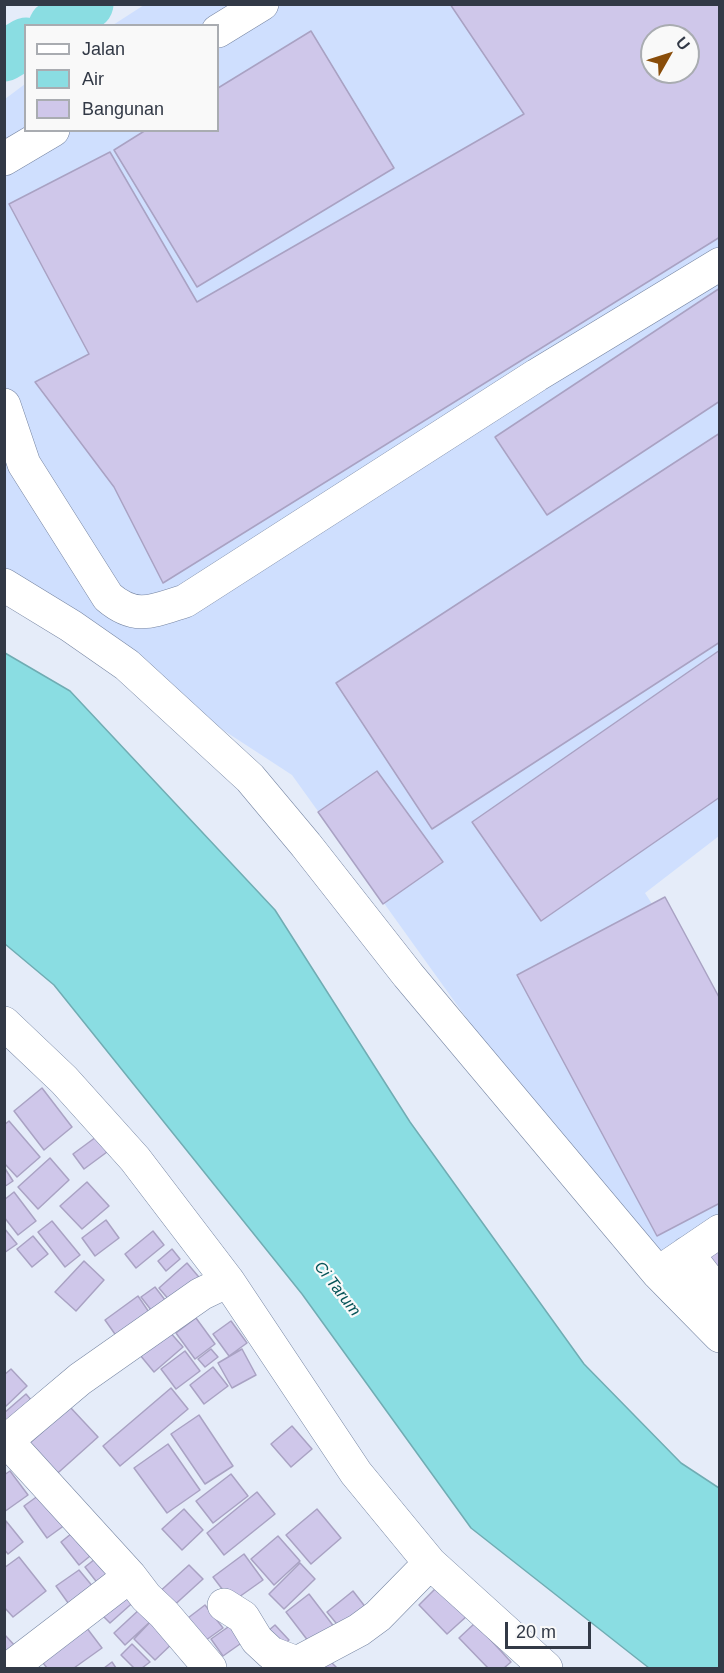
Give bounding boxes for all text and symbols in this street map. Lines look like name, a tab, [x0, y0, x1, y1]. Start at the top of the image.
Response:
legend	[24, 24, 219, 132]
north arrow	[640, 24, 700, 84]
text: U	[673, 34, 693, 53]
text: Jalan	[82, 39, 125, 59]
text: Air	[82, 69, 104, 89]
text: Bangunan	[82, 99, 164, 119]
water label: Ci Tarum	[310, 1258, 364, 1320]
scale bar	[508, 1610, 594, 1648]
text: 20 m	[516, 1622, 556, 1642]

